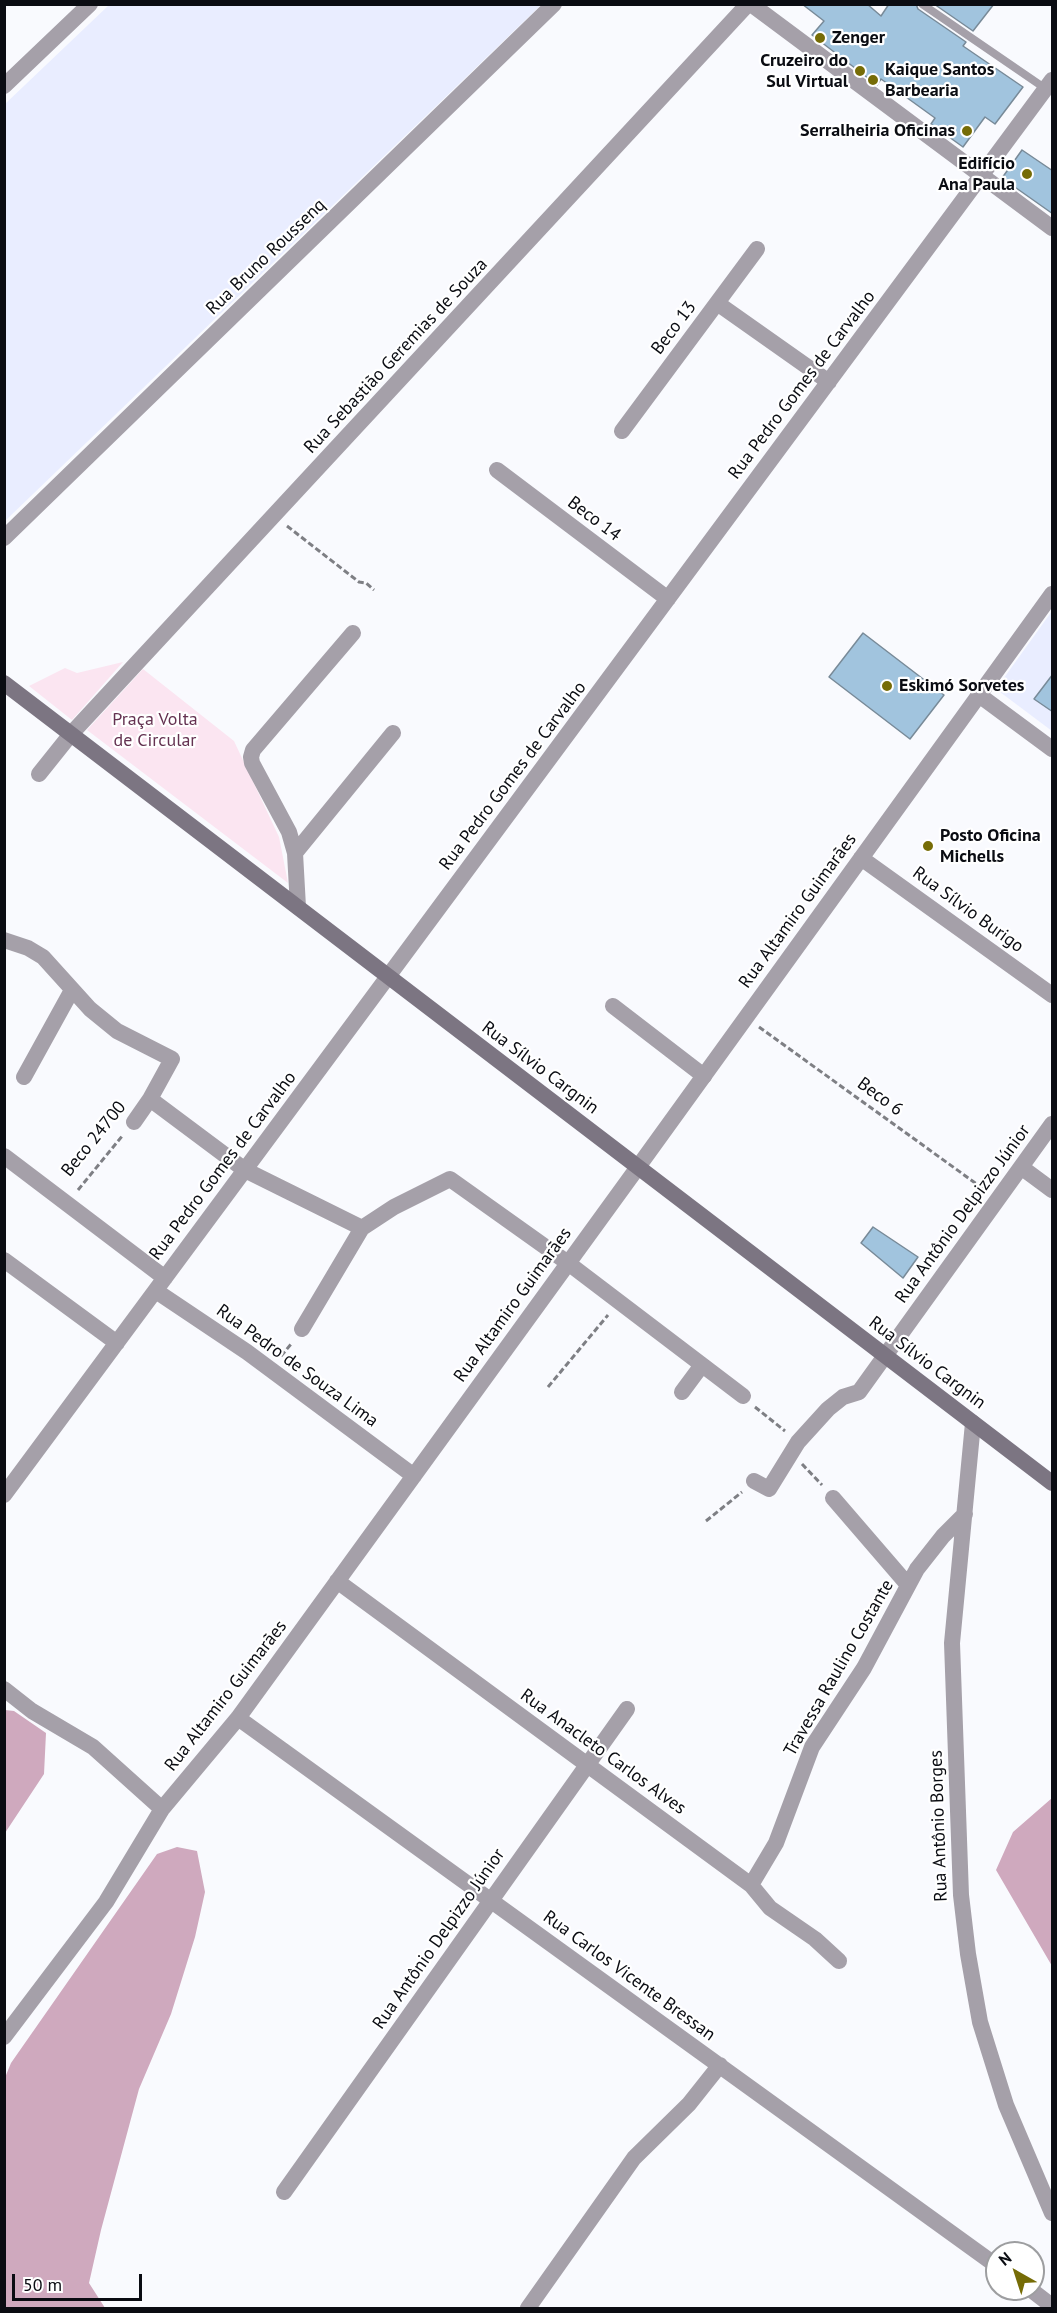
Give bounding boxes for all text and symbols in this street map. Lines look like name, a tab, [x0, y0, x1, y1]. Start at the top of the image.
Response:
place label: Zenger	[832, 27, 885, 49]
marker: Zenger	[813, 31, 827, 45]
place label: Cruzeiro do Sul Virtual	[760, 50, 848, 92]
place label: Kaique Santos Barbearia	[885, 59, 994, 101]
marker: Cruzeiro do Sul Virtual	[853, 64, 867, 78]
marker: Kaique Santos Barbearia	[866, 73, 880, 87]
place label: Serralheiria Oficinas	[800, 120, 955, 142]
marker: Serralheiria Oficinas	[960, 124, 974, 138]
place label: Edifício Ana Paula	[938, 153, 1015, 195]
marker: Edifício Ana Paula	[1020, 167, 1034, 181]
street label: Rua Bruno Roussenq	[202, 194, 330, 320]
street label: Rua Sebastião Geremias de Souza	[300, 254, 492, 458]
street label: Rua Pedro Gomes de Carvalho	[724, 286, 880, 484]
street label: Beco 13	[647, 297, 701, 359]
street label: Beco 14	[563, 492, 625, 546]
place label: Eskimó Sorvetes	[899, 675, 1024, 697]
street label: Rua Pedro Gomes de Carvalho	[435, 677, 591, 875]
marker: Eskimó Sorvetes	[880, 679, 894, 693]
park label: Praça Volta de Circular	[112, 709, 198, 752]
place label: Posto Oficina Michells	[940, 825, 1041, 868]
street label: Rua Altamiro Guimarães	[735, 830, 861, 992]
marker: Posto Oficina Michells	[921, 839, 935, 853]
street label: Rua Sílvio Burigo	[908, 862, 1028, 958]
street label: Rua Sílvio Cargnin	[477, 1017, 603, 1119]
street label: Rua Pedro Gomes de Carvalho	[145, 1067, 301, 1265]
street label: Beco 6	[853, 1073, 907, 1121]
street label: Beco 24700	[57, 1097, 131, 1181]
street label: Rua Antônio Delpizzo Júnior	[891, 1121, 1035, 1307]
street label: Rua Altamiro Guimarães	[450, 1224, 576, 1386]
street label: Rua Pedro de Souza Lima	[212, 1300, 382, 1432]
street label: Rua Sílvio Cargnin	[864, 1312, 990, 1414]
street label: Travessa Raulino Costante	[780, 1576, 898, 1760]
street label: Rua Altamiro Guimarães	[160, 1616, 292, 1776]
street label: Rua Anacleto Carlos Alves	[516, 1685, 690, 1819]
street label: Rua Antônio Borges	[926, 1750, 952, 1902]
street label: Rua Antônio Delpizzo Júnior	[368, 1845, 510, 2033]
street label: Rua Carlos Vicente Bressan	[539, 1906, 719, 2046]
north arrow	[985, 2241, 1045, 2301]
text: N	[995, 2247, 1015, 2270]
scale bar	[15, 2262, 146, 2300]
text: 50 m	[23, 2273, 62, 2296]

